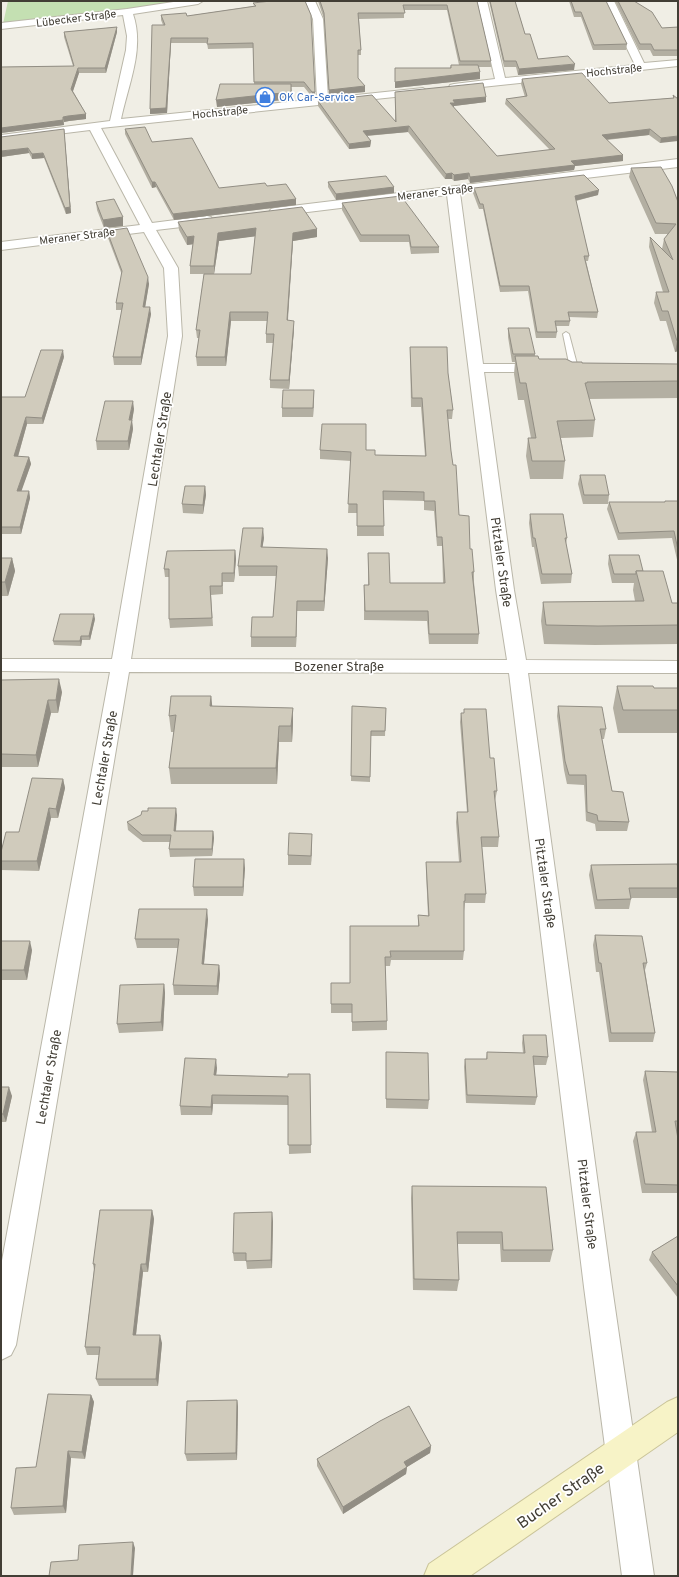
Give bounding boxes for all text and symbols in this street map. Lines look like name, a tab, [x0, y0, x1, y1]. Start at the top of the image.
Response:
street label: Lübecker Straße	[35, 7, 117, 31]
street label: Hochstraße	[585, 61, 643, 81]
shop icon: OK Car-Service	[254, 86, 276, 108]
place label: OK Car-Service	[279, 91, 355, 105]
street label: Hochstraße	[191, 103, 249, 123]
street label: Meraner Straße	[396, 181, 474, 205]
street label: Meraner Straße	[38, 225, 116, 249]
street label: Lechtaler Straße	[146, 391, 176, 488]
street label: Pitztaler Straße	[486, 516, 514, 608]
street label: Bozener Straße	[294, 660, 384, 676]
street label: Lechtaler Straße	[90, 710, 122, 807]
street label: Pitztaler Straße	[530, 837, 558, 929]
street label: Lechtaler Straße	[34, 1029, 66, 1126]
street label: Pitztaler Straße	[573, 1158, 599, 1250]
street label: Bucher Straße	[514, 1459, 609, 1534]

